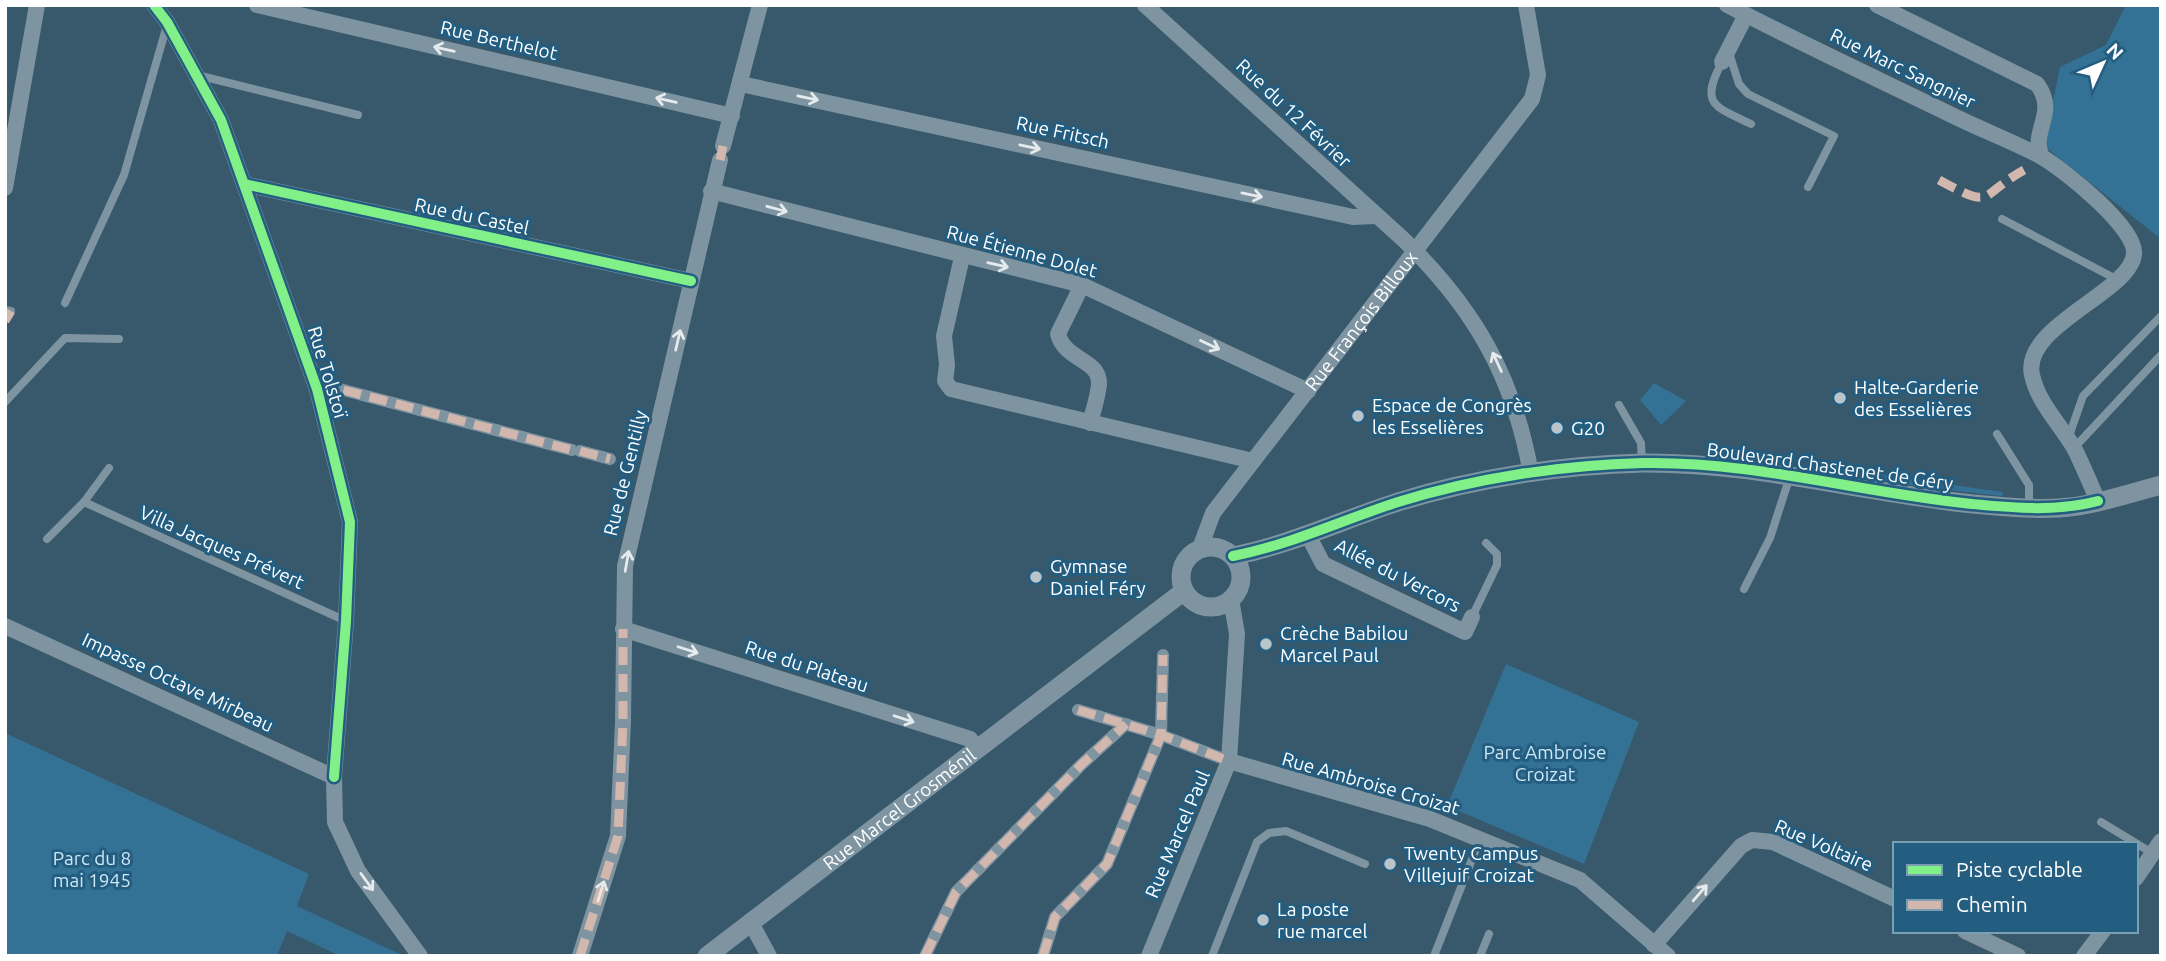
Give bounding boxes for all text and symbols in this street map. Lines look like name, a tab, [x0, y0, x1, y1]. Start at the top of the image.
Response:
street label: Rue Berthelot	[438, 16, 560, 64]
street label: Rue Marc Sangnier	[1827, 23, 1979, 113]
north arrow	[2068, 28, 2138, 98]
text: N	[2102, 38, 2128, 64]
one-way arrow	[433, 41, 456, 55]
street label: Rue du 12 Février	[1232, 54, 1356, 172]
one-way arrow	[796, 92, 819, 106]
one-way arrow	[655, 93, 678, 106]
street label: Rue Fritsch	[1015, 111, 1111, 153]
one-way arrow	[1018, 140, 1041, 154]
one-way arrow	[1241, 189, 1263, 202]
street label: Rue du Castel	[413, 193, 531, 239]
one-way arrow	[766, 203, 788, 216]
street label: Rue Étienne Dolet	[944, 220, 1100, 282]
street label: Rue François Billoux	[1300, 246, 1422, 395]
one-way arrow	[986, 259, 1009, 273]
street label: Rue Tolstoï	[304, 324, 352, 421]
one-way arrow	[672, 329, 685, 352]
one-way arrow	[1199, 339, 1220, 352]
one-way arrow	[1490, 352, 1503, 374]
place label: Halte-Garderie des Esselières	[1854, 376, 1979, 420]
marker: Halte-Garderie des Esselières	[1832, 390, 1848, 406]
place label: Espace de Congrès les Esselières	[1372, 394, 1532, 438]
street label: Rue de Gentilly	[599, 408, 651, 538]
marker: Espace de Congrès les Esselières	[1350, 408, 1366, 424]
place label: G20	[1571, 417, 1605, 439]
marker: G20	[1549, 420, 1565, 436]
street label: Boulevard Chastenet de Géry	[1705, 438, 1955, 494]
street label: Villa Jacques Prévert	[136, 501, 308, 593]
street label: Allée du Vercors	[1331, 534, 1465, 616]
one-way arrow	[621, 550, 634, 573]
place label: Gymnase Daniel Féry	[1050, 555, 1146, 599]
marker: Gymnase Daniel Féry	[1028, 569, 1044, 585]
place label: Crèche Babilou Marcel Paul	[1280, 622, 1408, 666]
street label: Impasse Octave Mirbeau	[79, 628, 277, 736]
street label: Rue du Plateau	[742, 636, 872, 696]
marker: Crèche Babilou Marcel Paul	[1258, 636, 1274, 652]
one-way arrow	[676, 645, 698, 657]
one-way arrow	[893, 713, 915, 726]
park label: Parc Ambroise Croizat	[1484, 741, 1606, 785]
street label: Rue Marcel Grosménil	[819, 744, 980, 874]
street label: Rue Ambroise Croizat	[1280, 747, 1463, 819]
street label: Rue Marcel Paul	[1140, 767, 1214, 901]
street label: Rue Voltaire	[1772, 814, 1876, 876]
place label: Twenty Campus Villejuif Croizat	[1404, 842, 1538, 886]
legend	[1893, 842, 2138, 933]
park label: Parc du 8 mai 1945	[53, 847, 131, 891]
marker: Twenty Campus Villejuif Croizat	[1382, 856, 1398, 872]
text: Piste cyclable	[1956, 857, 2083, 881]
one-way arrow	[360, 872, 374, 891]
one-way arrow	[595, 880, 608, 902]
one-way arrow	[1691, 885, 1707, 903]
text: Chemin	[1956, 892, 2028, 916]
place label: La poste rue marcel	[1277, 898, 1368, 942]
marker: La poste rue marcel	[1255, 912, 1271, 928]

